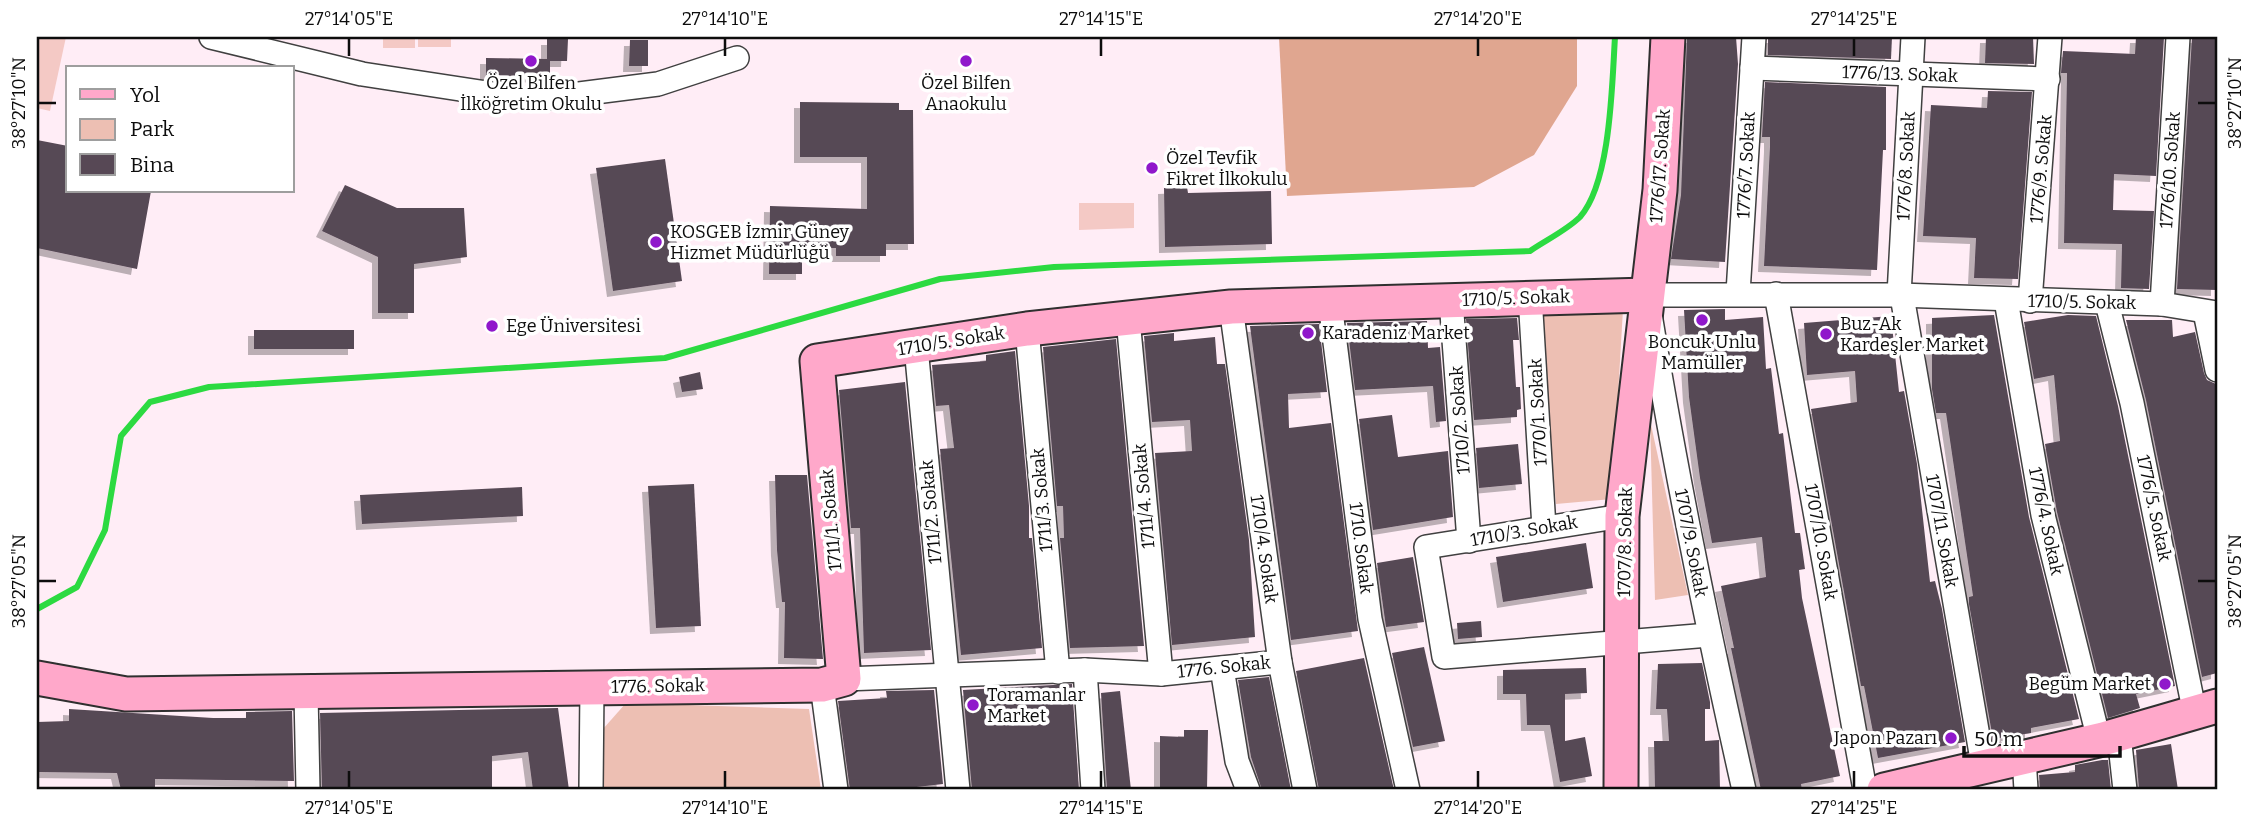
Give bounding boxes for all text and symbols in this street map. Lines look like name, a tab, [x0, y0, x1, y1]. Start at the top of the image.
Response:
text: 27°14'05"E	[305, 8, 393, 30]
text: 27°14'10"E	[682, 8, 768, 30]
text: 27°14'15"E	[1059, 8, 1143, 30]
text: 27°14'20"E	[1434, 8, 1522, 30]
text: 27°14'25"E	[1811, 8, 1897, 30]
marker: Özel Bilfen İlköğretim Okulu	[523, 53, 539, 69]
marker: Özel Bilfen Anaokulu	[958, 53, 974, 69]
text: 38°27'10"N	[8, 57, 30, 149]
text: 38°27'10"N	[2224, 57, 2246, 149]
street label: 1776/13. Sokak	[1842, 61, 1959, 87]
legend	[66, 66, 294, 192]
place label: Özel Bilfen İlköğretim Okulu	[460, 72, 602, 115]
place label: Özel Bilfen Anaokulu	[921, 72, 1012, 115]
text: Yol	[130, 82, 160, 108]
street label: 1776/17. Sokak	[1645, 108, 1675, 224]
street label: 1776/7. Sokak	[1732, 110, 1760, 219]
street label: 1776/8. Sokak	[1892, 110, 1920, 221]
street label: 1776/10. Sokak	[2155, 110, 2185, 229]
street label: 1776/9. Sokak	[2025, 113, 2057, 224]
text: Park	[130, 116, 174, 142]
place label: Özel Tevfik Fikret İlkokulu	[1166, 147, 1288, 190]
text: Bina	[130, 152, 175, 178]
marker: Özel Tevfik Fikret İlkokulu	[1144, 160, 1160, 176]
place label: KOSGEB İzmir Güney Hizmet Müdürlüğü	[670, 221, 850, 264]
marker: KOSGEB İzmir Güney Hizmet Müdürlüğü	[648, 234, 664, 250]
street label: 1710/5. Sokak	[1462, 285, 1571, 311]
street label: 1710/5. Sokak	[2028, 290, 2137, 314]
marker: Boncuk Unlu Mamüller	[1694, 312, 1710, 328]
place label: Buz-Ak Kardeşler Market	[1840, 313, 1985, 356]
place label: Ege Üniversitesi	[506, 315, 641, 337]
marker: Ege Üniversitesi	[484, 318, 500, 334]
street label: 1710/5. Sokak	[896, 322, 1007, 360]
place label: Karadeniz Market	[1322, 322, 1470, 344]
marker: Karadeniz Market	[1300, 325, 1316, 341]
marker: Buz-Ak Kardeşler Market	[1818, 326, 1834, 342]
place label: Boncuk Unlu Mamüller	[1648, 331, 1756, 374]
street label: 1770/1. Sokak	[1524, 357, 1552, 466]
street label: 1710/2. Sokak	[1445, 364, 1475, 475]
street label: 1711/4. Sokak	[1128, 442, 1160, 549]
street label: 1711/3. Sokak	[1026, 446, 1057, 553]
street label: 1776/5. Sokak	[2132, 453, 2176, 564]
street label: 1711/2. Sokak	[915, 458, 947, 565]
street label: 1776/4. Sokak	[2024, 465, 2068, 578]
street label: 1711/1. Sokak	[816, 467, 846, 572]
street label: 1707/11. Sokak	[1921, 473, 1963, 590]
street label: 1707/10. Sokak	[1800, 482, 1842, 603]
street label: 1707/8. Sokak	[1613, 486, 1637, 597]
street label: 1707/9. Sokak	[1670, 487, 1712, 600]
street label: 1710/4. Sokak	[1245, 493, 1283, 605]
street label: 1710. Sokak	[1344, 501, 1378, 596]
street label: 1710/3. Sokak	[1469, 511, 1580, 551]
text: 38°27'05"N	[8, 534, 30, 628]
text: 38°27'05"N	[2224, 534, 2246, 628]
street label: 1776. Sokak	[1176, 651, 1272, 683]
place label: Begüm Market	[2029, 673, 2151, 695]
street label: 1776. Sokak	[611, 674, 706, 698]
marker: Begüm Market	[2157, 676, 2173, 692]
place label: Toramanlar Market	[987, 684, 1085, 727]
marker: Toramanlar Market	[965, 697, 981, 713]
scale bar	[1964, 715, 2119, 759]
text: 50 m	[1974, 726, 2023, 752]
place label: Japon Pazarı	[1833, 727, 1937, 749]
marker: Japon Pazarı	[1943, 730, 1959, 746]
text: 27°14'05"E	[305, 797, 393, 819]
text: 27°14'10"E	[682, 797, 768, 819]
text: 27°14'15"E	[1059, 797, 1143, 819]
text: 27°14'20"E	[1434, 797, 1522, 819]
text: 27°14'25"E	[1811, 797, 1897, 819]

